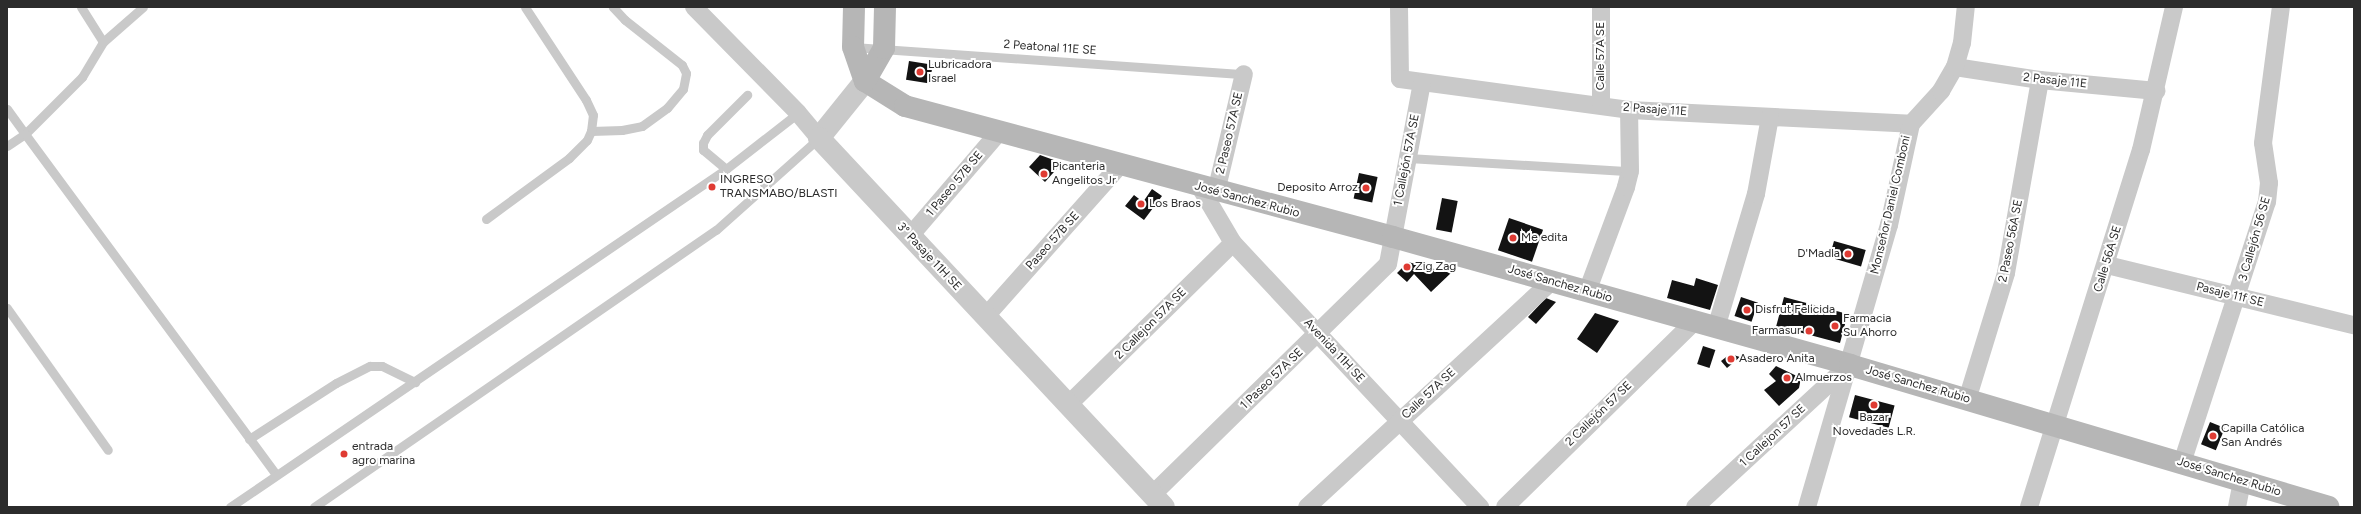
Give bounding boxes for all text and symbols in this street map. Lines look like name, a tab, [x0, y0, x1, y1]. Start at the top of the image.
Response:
street label: Calle 57A SE	[1594, 22, 1608, 90]
street label: 2 Peatonal 11E SE	[1003, 38, 1097, 58]
place label: Lubricadora Israel	[928, 58, 992, 86]
marker: Lubricadora Israel	[915, 67, 925, 77]
street label: 2 Pasaje 11E	[2022, 70, 2088, 92]
street label: 2 Paseo 57A SE	[1214, 91, 1246, 175]
street label: 2 Pasaje 11E	[1623, 101, 1687, 119]
street label: 1 Callejón 57A SE	[1391, 113, 1423, 207]
street label: Monseñor Daniel Comboni	[1868, 134, 1914, 276]
street label: 1 Paseo 57B SE	[923, 148, 987, 220]
place label: Picanteria Angelitos Jr	[1052, 160, 1116, 188]
marker: Picanteria Angelitos Jr	[1039, 169, 1049, 179]
place label: INGRESO TRANSMABO/BLASTI	[720, 173, 837, 201]
street label: José Sanchez Rubio	[1193, 179, 1301, 221]
place label: Deposito Arroz	[1277, 181, 1358, 195]
marker: INGRESO TRANSMABO/BLASTI	[707, 182, 717, 192]
marker: Deposito Arroz	[1361, 183, 1371, 193]
street label: 3 Callejón 56 SE	[2236, 195, 2274, 283]
place label: Los Braos	[1149, 197, 1201, 211]
street label: 2 Paseo 56A SE	[1996, 198, 2026, 284]
marker: Los Braos	[1136, 199, 1146, 209]
street label: Paseo 57B SE	[1023, 209, 1083, 273]
street label: 3° Pasaje 11H SE	[894, 220, 964, 294]
street label: Calle 56A SE	[2091, 224, 2125, 294]
place label: Me edita	[1521, 231, 1568, 245]
marker: Me edita	[1508, 233, 1518, 243]
place label: D'Madla	[1797, 247, 1840, 261]
marker: D'Madla	[1843, 249, 1853, 259]
place label: Zig Zag	[1415, 260, 1456, 274]
marker: Zig Zag	[1402, 262, 1412, 272]
street label: José Sanchez Rubio	[1506, 262, 1614, 306]
street label: Pasaje 11f SE	[2195, 280, 2265, 310]
street label: 2 Callejon 57A SE	[1112, 285, 1190, 363]
place label: Disfrut Felicida	[1755, 303, 1835, 317]
marker: Disfrut Felicida	[1742, 305, 1752, 315]
place label: Farmacia Su Ahorro	[1843, 312, 1897, 340]
street label: Avenida 11H SE	[1301, 316, 1367, 386]
marker: Farmacia Su Ahorro	[1830, 321, 1840, 331]
place label: Farmasur	[1752, 324, 1801, 338]
marker: Farmasur	[1804, 326, 1814, 336]
street label: 1 Paseo 57A SE	[1238, 345, 1306, 413]
place label: Asadero Anita	[1739, 352, 1815, 366]
marker: Asadero Anita	[1726, 354, 1736, 364]
street label: José Sanchez Rubio	[1864, 363, 1972, 407]
street label: Calle 57A SE	[1399, 365, 1459, 423]
place label: Almuerzos	[1795, 371, 1852, 385]
marker: Almuerzos	[1782, 373, 1792, 383]
street label: 2 Callejón 57 SE	[1563, 379, 1635, 449]
marker: Bazar Novedades L.R.	[1869, 400, 1879, 410]
street label: 1 Callejon 57 SE	[1737, 402, 1809, 470]
place label: Bazar Novedades L.R.	[1833, 411, 1915, 439]
place label: Capilla Católica San Andrés	[2221, 422, 2304, 450]
marker: Capilla Católica San Andrés	[2208, 431, 2218, 441]
place label: entrada agro marina	[352, 440, 415, 468]
marker: entrada agro marina	[339, 449, 349, 459]
street label: José Sanchez Rubio	[2175, 454, 2283, 500]

